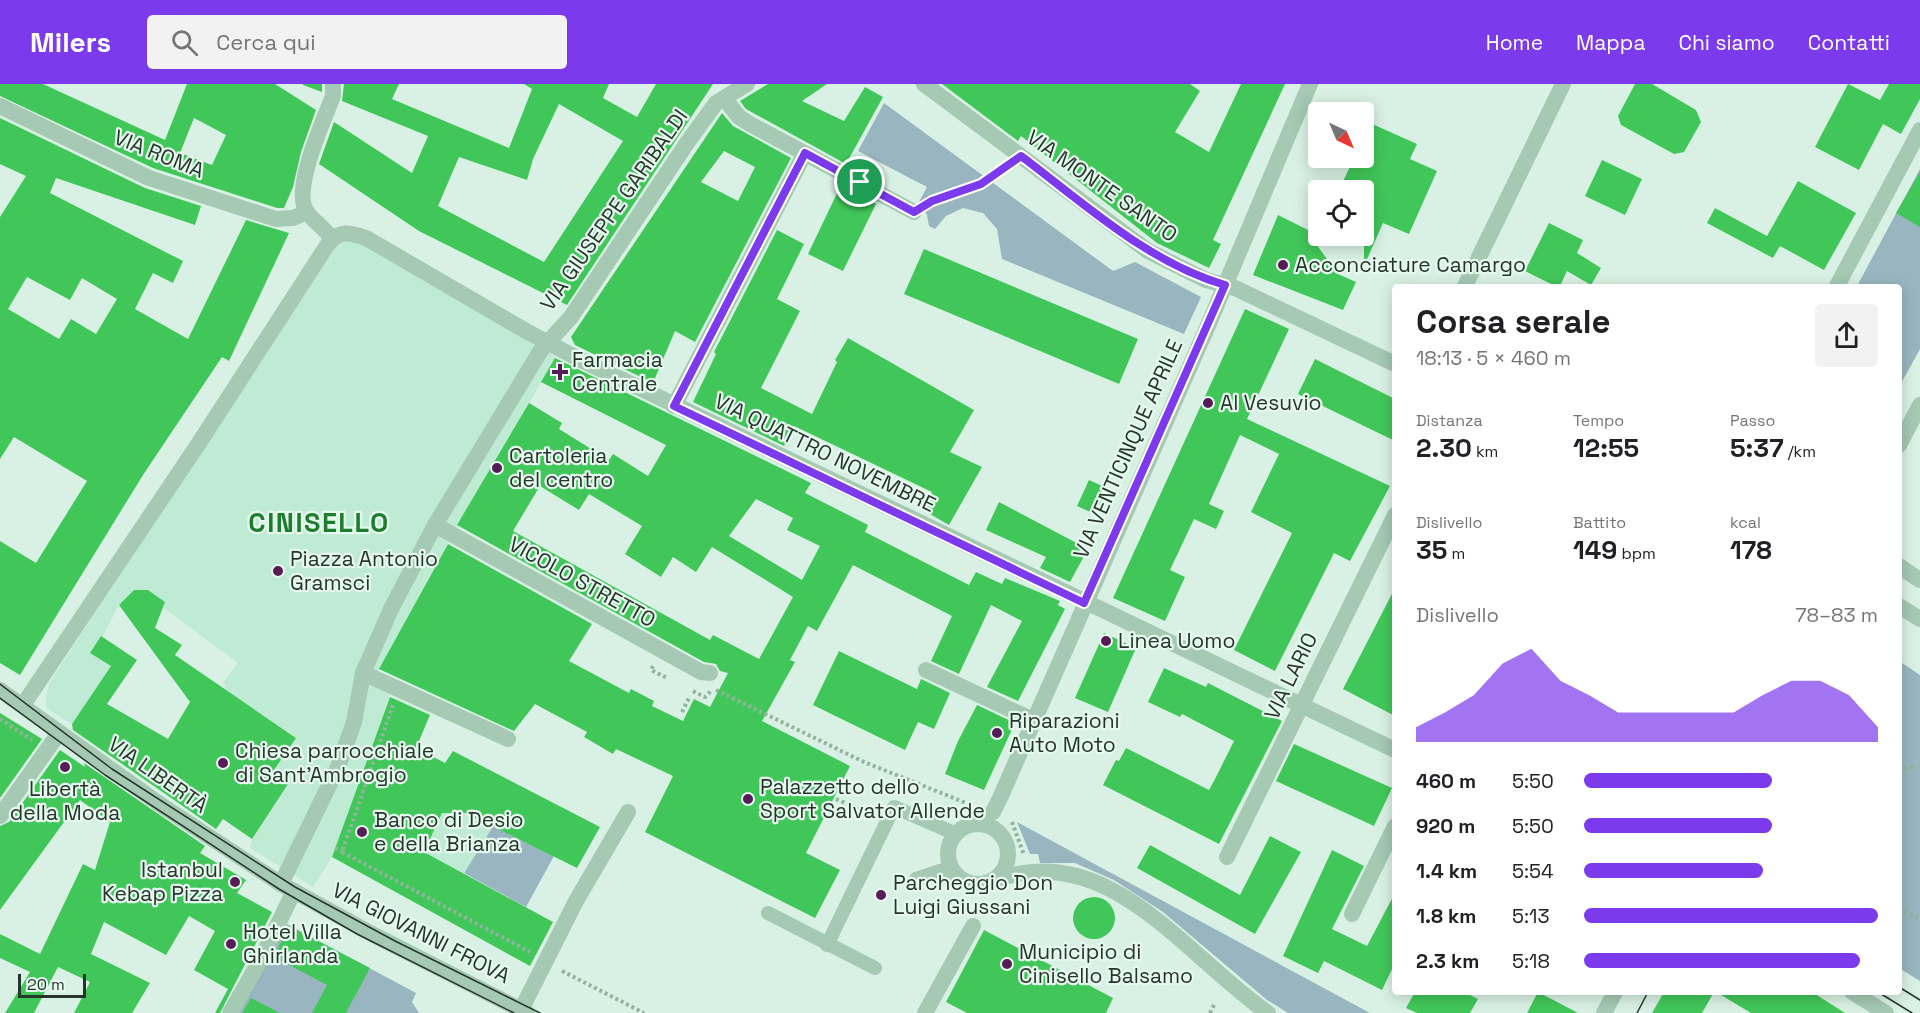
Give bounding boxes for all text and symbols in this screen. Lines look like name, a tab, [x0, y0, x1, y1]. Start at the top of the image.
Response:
search box	[147, 15, 567, 69]
text: Milers	[30, 24, 111, 60]
icon: search	[168, 26, 201, 59]
text: Cerca qui	[216, 28, 316, 56]
text: Home	[1486, 29, 1543, 56]
text: Mappa	[1576, 29, 1645, 56]
text: Chi siamo	[1678, 29, 1775, 56]
text: Contatti	[1808, 29, 1890, 56]
north arrow	[1308, 102, 1374, 168]
map controls	[1308, 102, 1374, 246]
street label: VIA GIUSEPPE GARIBALDI	[534, 104, 693, 316]
street label: VIA ROMA	[110, 123, 208, 184]
street label: VIA MONTE SANTO	[1022, 124, 1183, 248]
pin	[834, 156, 885, 207]
icon: arrive	[843, 165, 876, 198]
button: locate	[1308, 180, 1374, 246]
place label: Acconciature Camargo	[1295, 251, 1526, 278]
marker: Acconciature Camargo	[1276, 258, 1290, 272]
text: Corsa serale	[1416, 301, 1611, 343]
button: share	[1815, 304, 1878, 367]
street label: VIA VENTICINQUE APRILE	[1067, 335, 1188, 563]
text: 18:13 · 5 × 460 m	[1416, 345, 1571, 371]
place label: Farmacia Centrale	[572, 346, 663, 397]
marker: Farmacia Centrale	[553, 365, 567, 379]
street label: VIA QUATTRO NOVEMBRE	[710, 387, 940, 518]
place label: Al Vesuvio	[1220, 389, 1322, 416]
marker: Al Vesuvio	[1201, 396, 1215, 410]
text: Distanza	[1416, 410, 1483, 431]
text: Tempo	[1573, 410, 1624, 431]
text: Passo	[1730, 410, 1775, 431]
text: 2.30	[1416, 431, 1472, 465]
text: 12:55	[1573, 431, 1639, 465]
text: 5:37	[1730, 431, 1784, 465]
text: km	[1472, 441, 1498, 462]
text: /km	[1784, 441, 1816, 462]
place label: Cartoleria del centro	[509, 442, 613, 493]
marker: Cartoleria del centro	[490, 461, 504, 475]
district label: CINISELLO	[248, 505, 390, 540]
text: Dislivello	[1416, 512, 1482, 533]
text: Battito	[1573, 512, 1626, 533]
text: kcal	[1730, 512, 1761, 533]
street label: VICOLO STRETTO	[504, 530, 660, 633]
text: 35	[1416, 533, 1447, 567]
text: 149	[1573, 533, 1617, 567]
text: 178	[1730, 533, 1772, 567]
text: m	[1447, 543, 1465, 564]
text: bpm	[1617, 543, 1656, 564]
place label: Piazza Antonio Gramsci	[290, 545, 438, 596]
marker: Piazza Antonio Gramsci	[271, 564, 285, 578]
text: Dislivello	[1416, 602, 1499, 628]
text: 78–83 m	[1795, 602, 1878, 628]
place label: Linea Uomo	[1118, 627, 1235, 654]
street label: VIA LARIO	[1258, 628, 1323, 724]
marker: Linea Uomo	[1099, 634, 1113, 648]
place label: Riparazioni Auto Moto	[1009, 707, 1120, 758]
marker: Riparazioni Auto Moto	[990, 726, 1004, 740]
street label: VIA LIBERTÀ	[103, 730, 213, 819]
place label: Chiesa parrocchiale di Sant'Ambrogio	[235, 737, 434, 788]
marker: Chiesa parrocchiale di Sant'Ambrogio	[216, 756, 230, 770]
marker: Libertà della Moda	[58, 760, 72, 774]
text: 460 m	[1416, 768, 1476, 794]
text: 5:50	[1512, 768, 1554, 794]
place label: Palazzetto dello Sport Salvator Allende	[760, 773, 985, 824]
place label: Libertà della Moda	[10, 775, 120, 826]
marker: Palazzetto dello Sport Salvator Allende	[741, 792, 755, 806]
place label: Banco di Desio e della Brianza	[374, 806, 523, 857]
text: 920 m	[1416, 813, 1475, 839]
text: 5:50	[1512, 813, 1554, 839]
marker: Banco di Desio e della Brianza	[355, 825, 369, 839]
place label: Istanbul Kebap Pizza	[102, 856, 223, 907]
text: 1.4 km	[1416, 858, 1477, 884]
text: 5:54	[1512, 858, 1554, 884]
place label: Parcheggio Don Luigi Giussani	[893, 869, 1053, 920]
marker: Istanbul Kebap Pizza	[228, 875, 242, 889]
street label: VIA GIOVANNI FROVA	[328, 876, 515, 989]
marker: Parcheggio Don Luigi Giussani	[874, 888, 888, 902]
text: 1.8 km	[1416, 903, 1476, 929]
text: 5:13	[1512, 903, 1549, 929]
place label: Hotel Villa Ghirlanda	[243, 918, 342, 969]
marker: Hotel Villa Ghirlanda	[224, 937, 238, 951]
place label: Municipio di Cinisello Balsamo	[1019, 938, 1193, 989]
text: 2.3 km	[1416, 948, 1479, 974]
text: 5:18	[1512, 948, 1550, 974]
marker: Municipio di Cinisello Balsamo	[1000, 957, 1014, 971]
scale bar	[18, 971, 86, 998]
text: 20 m	[27, 974, 65, 995]

